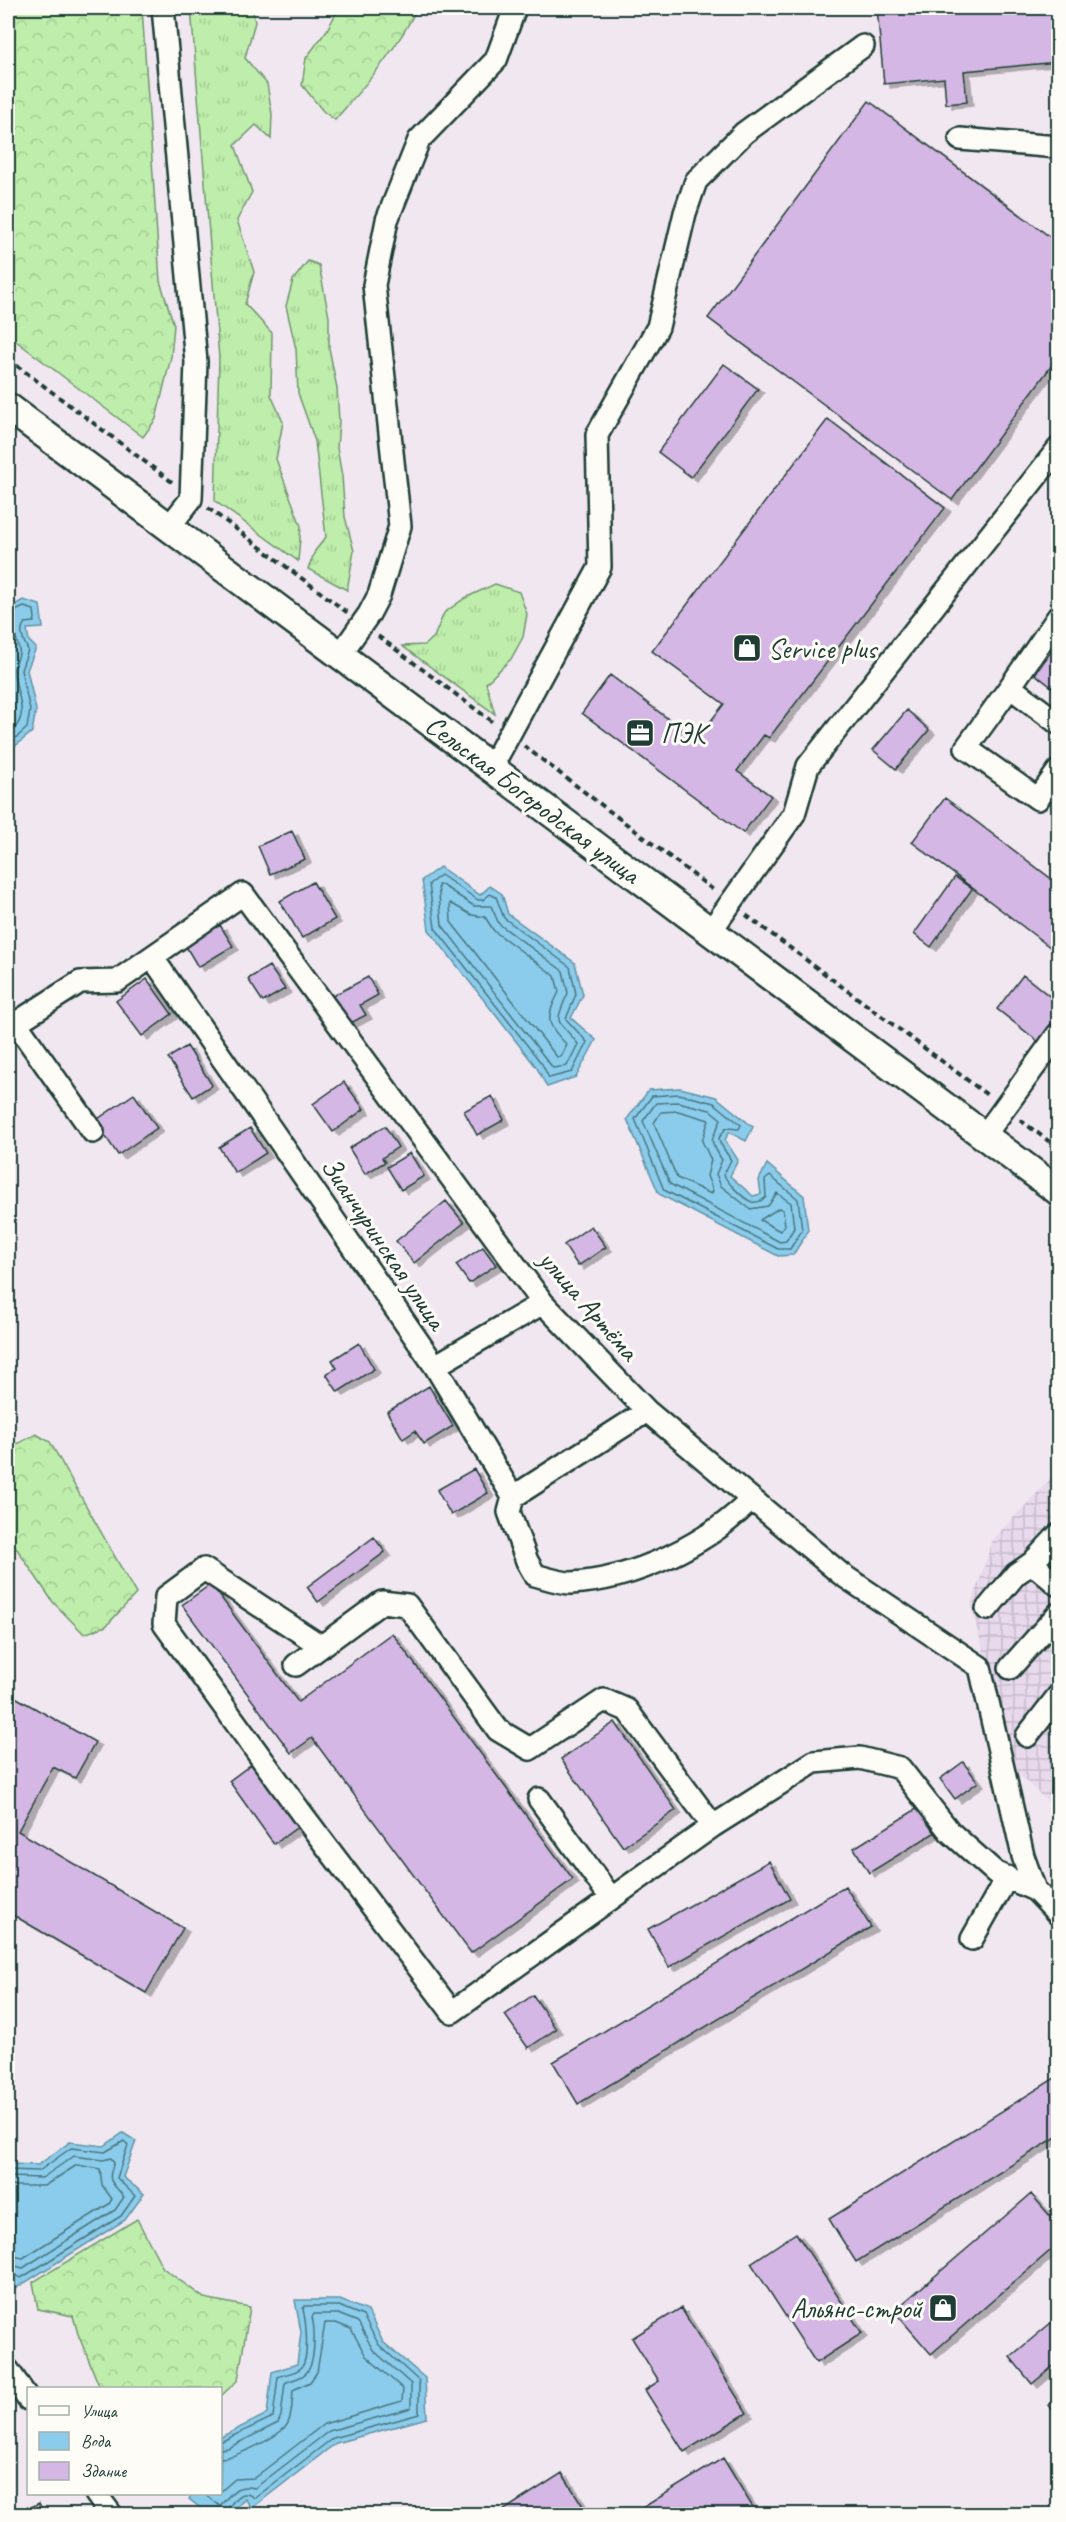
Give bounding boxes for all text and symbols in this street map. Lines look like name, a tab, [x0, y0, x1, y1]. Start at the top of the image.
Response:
place label: Service plus	[768, 631, 879, 666]
shop icon: Service plus	[731, 632, 763, 664]
street label: Сельская Богородская улица	[419, 707, 649, 892]
place label: ПЭК	[661, 716, 711, 751]
office icon: ПЭК	[624, 717, 656, 749]
street label: Зианчуринская улица	[313, 1150, 456, 1338]
street label: улица Артёма	[530, 1241, 648, 1369]
place label: Альянс-строй	[791, 2291, 923, 2326]
shop icon: Альянс-строй	[927, 2292, 959, 2324]
legend	[27, 2387, 222, 2495]
text: Улица	[81, 2400, 118, 2422]
text: Вода	[81, 2430, 112, 2452]
text: Здание	[81, 2460, 127, 2482]

